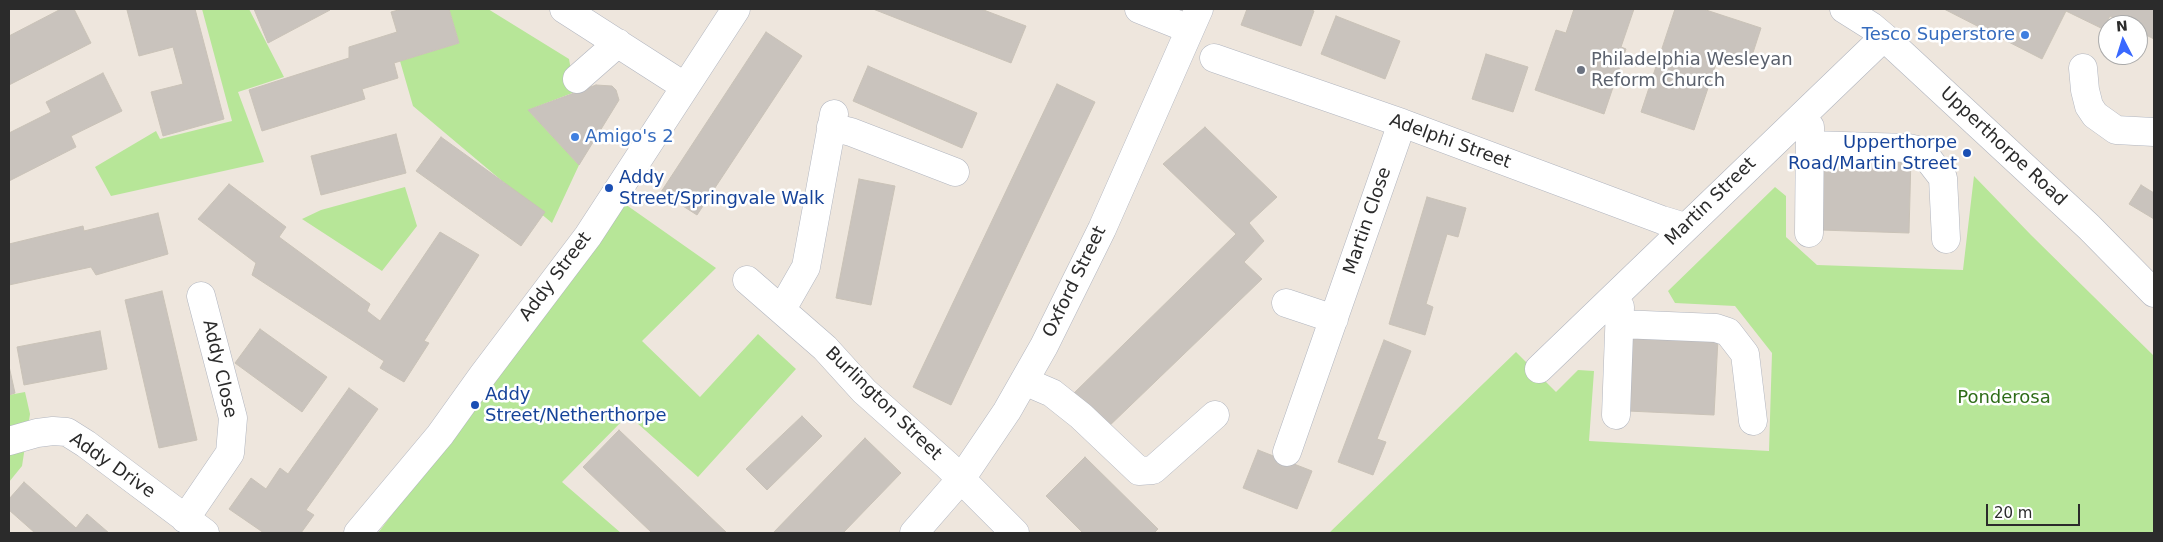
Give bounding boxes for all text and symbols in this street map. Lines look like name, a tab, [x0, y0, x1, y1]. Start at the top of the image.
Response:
north arrow	[2098, 15, 2148, 65]
text: N	[2115, 18, 2128, 35]
place label: Tesco Superstore	[1862, 24, 2015, 46]
marker: Tesco Superstore	[2019, 29, 2031, 41]
place label: Philadelphia Wesleyan Reform Church	[1591, 49, 1793, 92]
marker: Philadelphia Wesleyan Reform Church	[1575, 64, 1587, 76]
street label: Upperthorpe Road	[1935, 83, 2071, 211]
street label: Adelphi Street	[1386, 110, 1514, 174]
place label: Amigo's 2	[585, 126, 674, 148]
marker: Amigo's 2	[569, 131, 581, 143]
place label: Upperthorpe Road/Martin Street	[1788, 132, 1957, 174]
marker: Upperthorpe Road/Martin Street	[1961, 147, 1973, 159]
street label: Martin Street	[1661, 153, 1761, 251]
street label: Martin Close	[1340, 164, 1396, 278]
place label: Addy Street/Springvale Walk	[619, 167, 824, 210]
marker: Addy Street/Springvale Walk	[603, 182, 615, 194]
street label: Oxford Street	[1039, 223, 1111, 341]
street label: Addy Street	[516, 228, 596, 326]
street label: Addy Close	[197, 318, 241, 420]
street label: Burlington Street	[820, 343, 946, 465]
place label: Addy Street/Netherthorpe	[485, 384, 667, 426]
park label: Ponderosa	[1957, 387, 2051, 409]
marker: Addy Street/Netherthorpe	[469, 399, 481, 411]
street label: Addy Drive	[65, 429, 159, 503]
scale bar	[1988, 494, 2082, 526]
text: 20 m	[1994, 504, 2032, 522]

